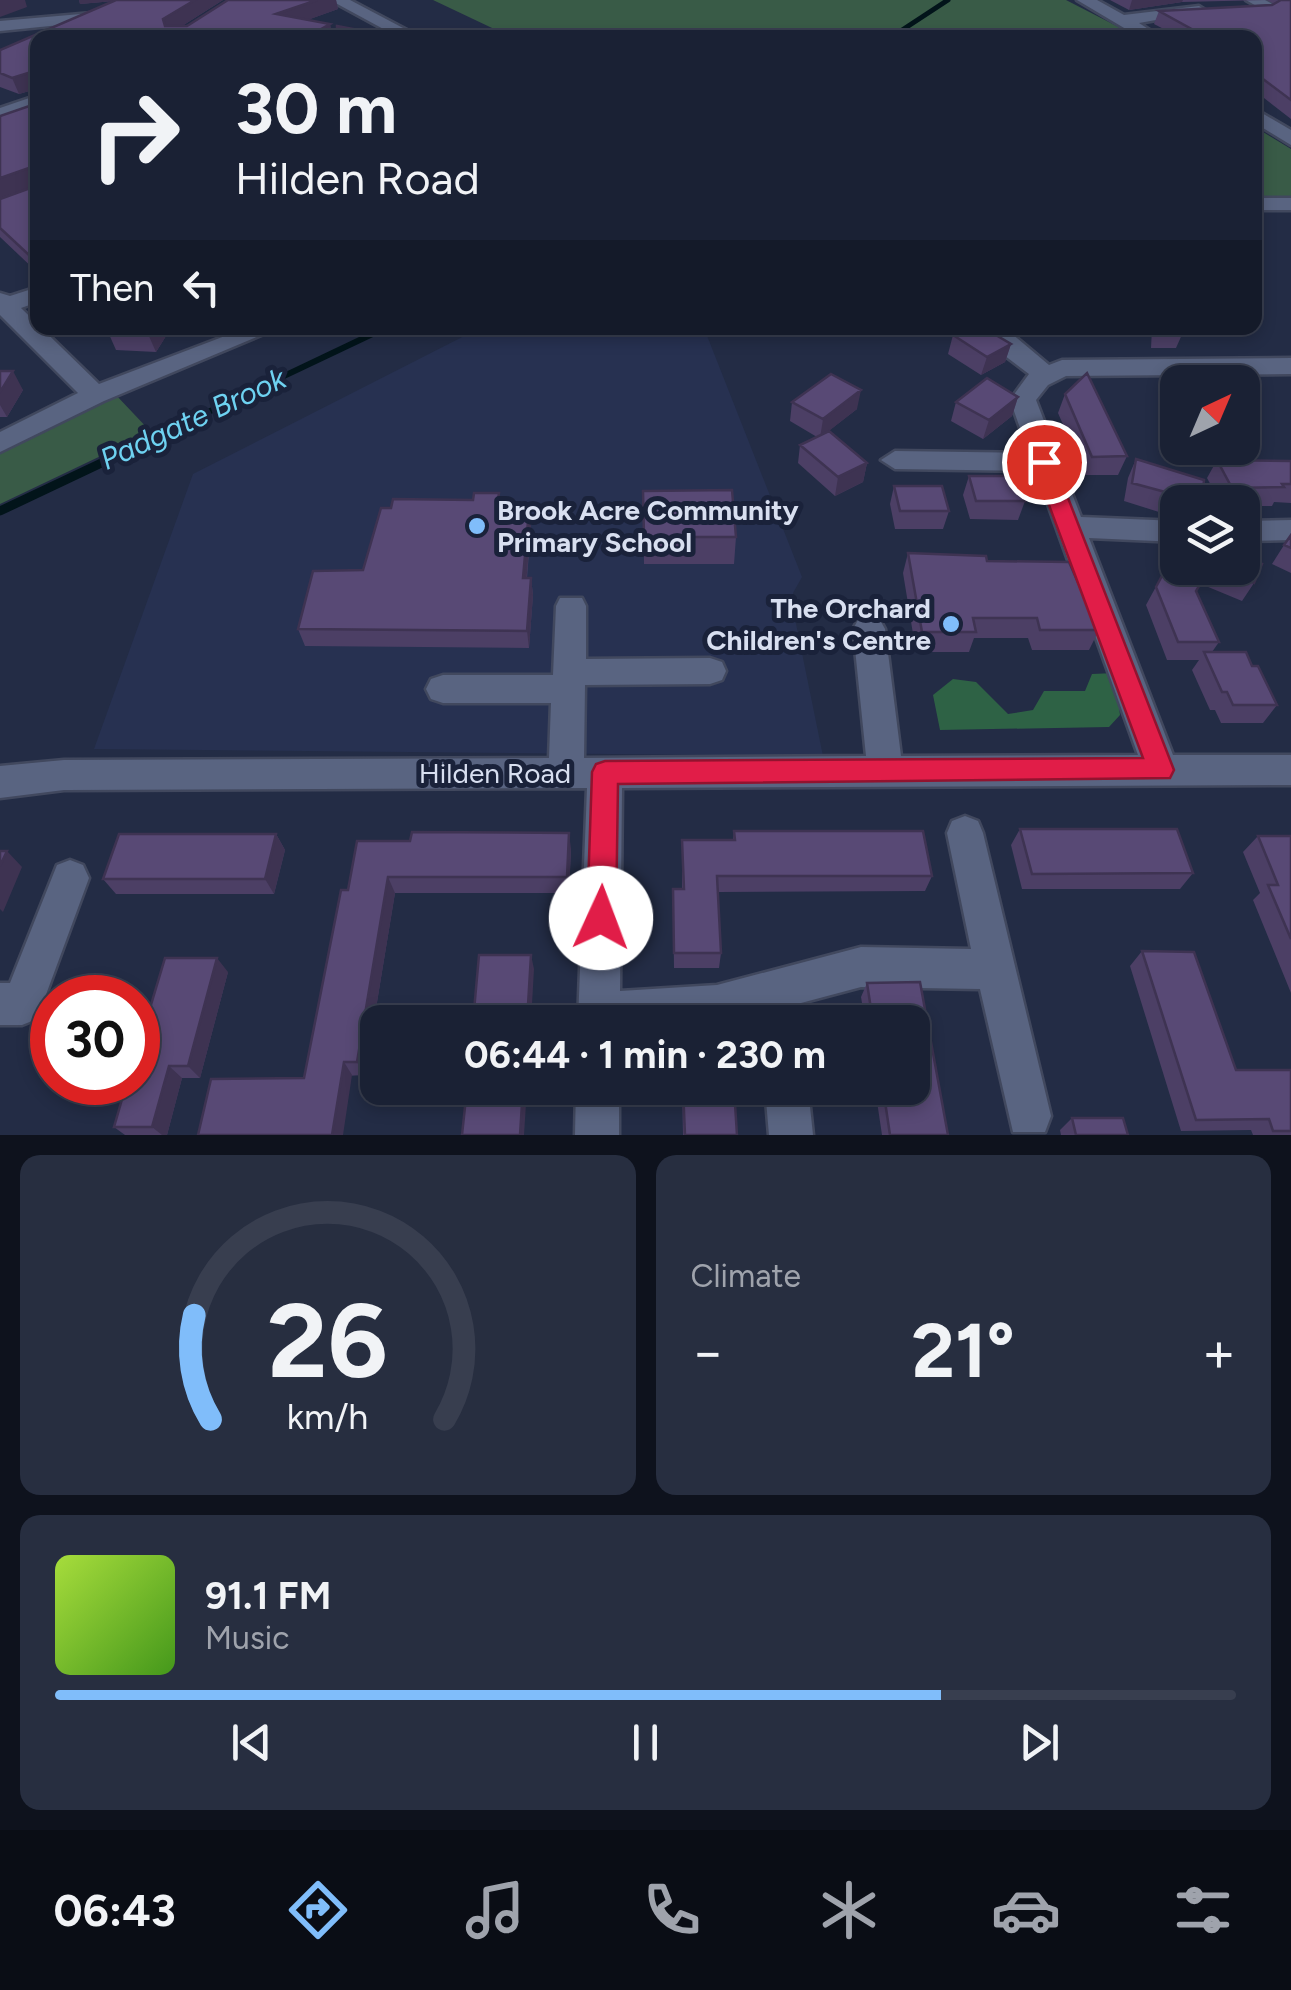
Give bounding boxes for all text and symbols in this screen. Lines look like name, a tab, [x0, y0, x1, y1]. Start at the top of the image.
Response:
text: 30 m	[235, 66, 397, 151]
icon: right	[70, 70, 200, 200]
text: Hilden Road	[235, 151, 480, 205]
icon: left	[174, 260, 229, 315]
text: Then	[70, 265, 154, 311]
water label: Padgate Brook	[94, 359, 293, 478]
north arrow	[1160, 365, 1260, 465]
map controls	[1160, 365, 1260, 585]
pin	[1002, 420, 1087, 505]
icon: arrive	[1017, 435, 1072, 490]
button: layers	[1160, 485, 1260, 585]
place label: Brook Acre Community Primary School	[497, 493, 800, 559]
marker: Brook Acre Community Primary School	[466, 515, 488, 537]
place label: The Orchard Children's Centre	[706, 591, 931, 657]
marker: The Orchard Children's Centre	[940, 613, 962, 635]
street label: Hilden Road	[419, 756, 571, 790]
position arrow	[549, 866, 653, 970]
speed limit sign: 30	[30, 975, 160, 1105]
text: 06:44 · 1 min · 230 m	[464, 1032, 826, 1078]
text: Climate	[691, 1257, 801, 1295]
text: 26	[267, 1278, 388, 1403]
text: 21°	[912, 1306, 1015, 1396]
text: −	[691, 1319, 725, 1385]
text: +	[1202, 1319, 1236, 1385]
text: km/h	[287, 1395, 369, 1438]
text: 91.1 FM	[205, 1573, 331, 1619]
text: Music	[205, 1619, 290, 1657]
icon: previous	[224, 1715, 279, 1770]
icon: pause	[618, 1715, 673, 1770]
icon: next	[1012, 1715, 1067, 1770]
icon: directions	[283, 1875, 353, 1945]
icon: music	[460, 1875, 530, 1945]
icon: phone	[637, 1875, 707, 1945]
icon: climate	[814, 1875, 884, 1945]
icon: car	[991, 1875, 1061, 1945]
icon: filters	[1168, 1875, 1238, 1945]
text: 06:43	[53, 1883, 176, 1937]

